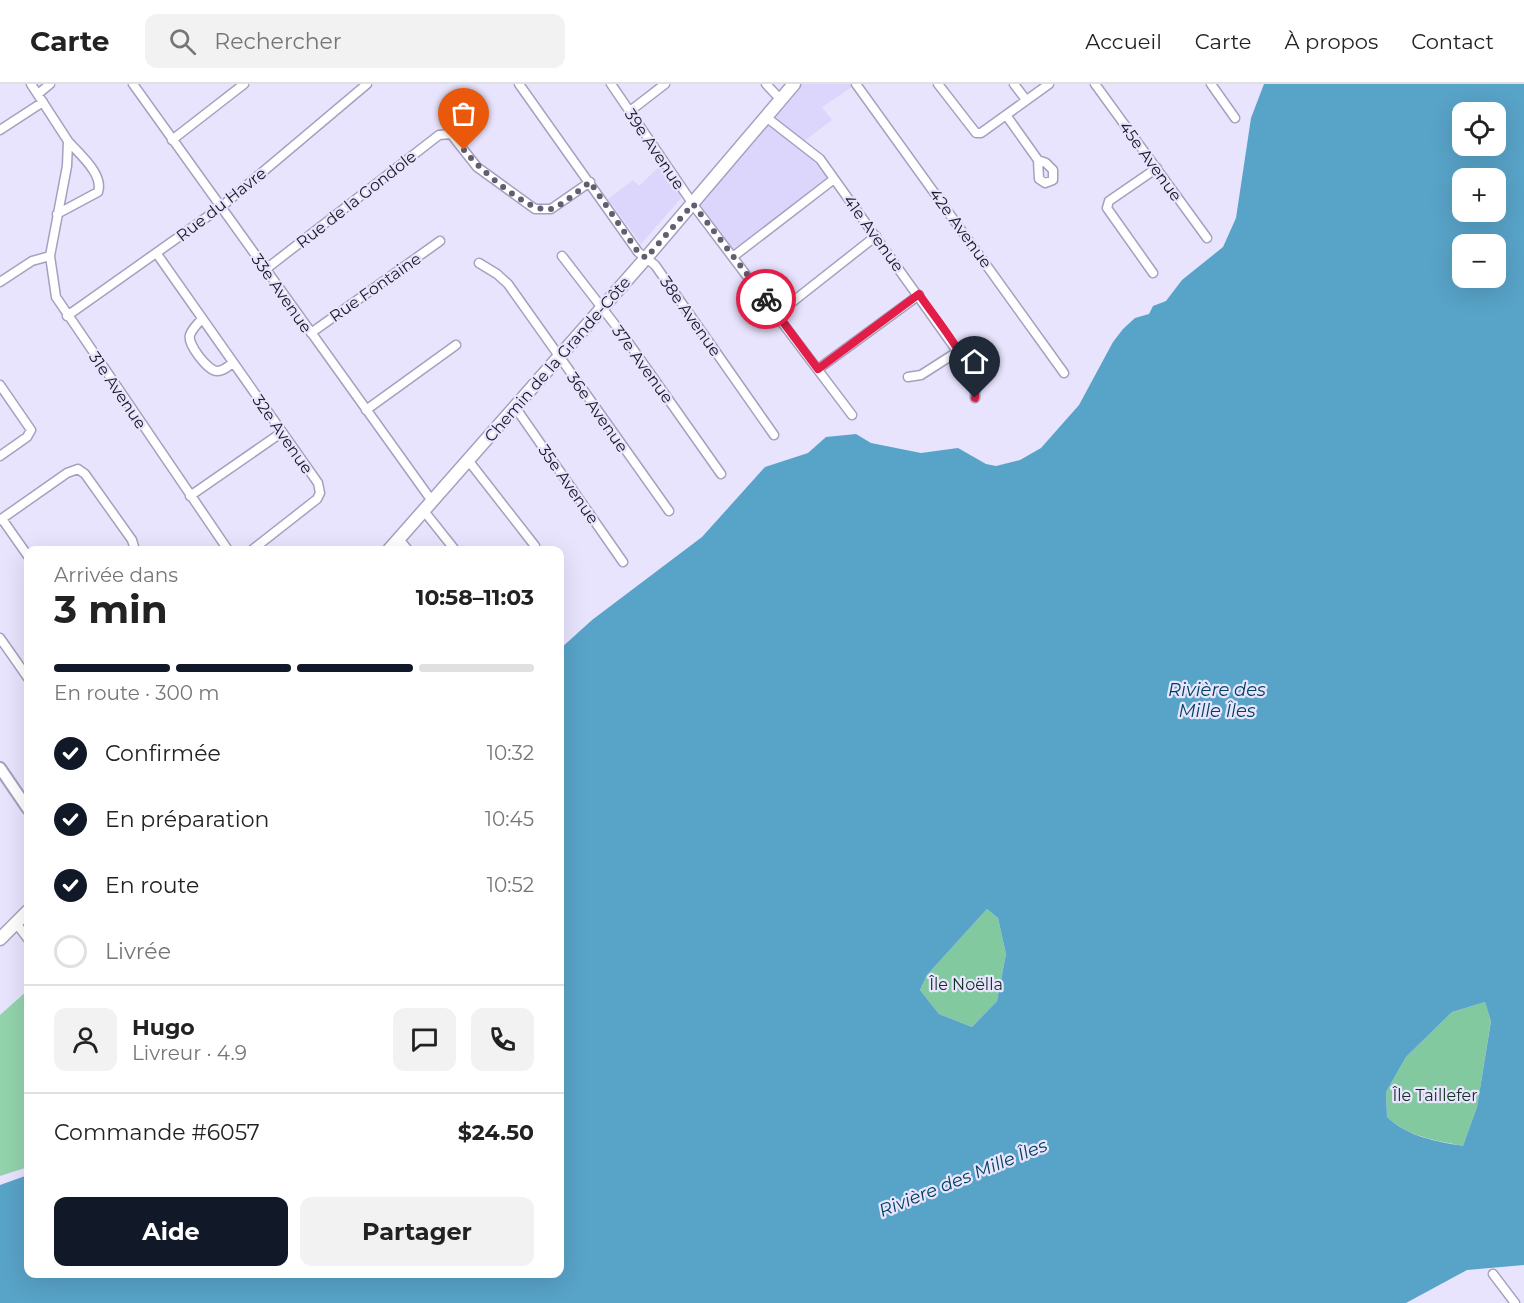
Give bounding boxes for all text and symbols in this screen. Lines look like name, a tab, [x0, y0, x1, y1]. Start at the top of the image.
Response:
search box	[145, 14, 565, 68]
text: Carte	[30, 24, 109, 58]
icon: search	[166, 25, 199, 58]
text: Rechercher	[214, 28, 342, 55]
text: Accueil	[1085, 29, 1162, 54]
text: Carte	[1195, 29, 1251, 54]
text: À propos	[1284, 29, 1378, 54]
text: Contact	[1411, 29, 1494, 54]
pin	[438, 88, 489, 150]
icon: bag	[447, 97, 480, 130]
map controls	[1452, 102, 1506, 288]
button: locate	[1452, 102, 1506, 156]
street label: 39e Avenue	[621, 105, 688, 193]
street label: 45e Avenue	[1115, 118, 1186, 205]
street label: Rue de la Gondole	[293, 147, 420, 252]
street label: Rue du Havre	[173, 163, 270, 245]
button: +	[1452, 168, 1506, 222]
street label: 42e Avenue	[925, 185, 996, 272]
street label: 41e Avenue	[839, 191, 908, 275]
button: −	[1452, 234, 1506, 288]
street label: Rue Fontaine	[326, 249, 425, 326]
street label: 33e Avenue	[247, 250, 316, 337]
courier	[736, 269, 796, 329]
street label: Chemin de la Grande-Côte	[480, 273, 634, 446]
street label: 38e Avenue	[656, 273, 725, 360]
icon: bike	[750, 283, 783, 316]
street label: 37e Avenue	[608, 322, 677, 407]
pin	[949, 336, 1000, 398]
icon: home	[958, 345, 991, 378]
street label: 31e Avenue	[85, 348, 150, 433]
street label: 36e Avenue	[563, 369, 632, 456]
street label: 32e Avenue	[248, 391, 317, 477]
street label: 35e Avenue	[534, 441, 603, 527]
text: Arrivée dans	[54, 563, 178, 587]
text: 10:58–11:03	[416, 584, 534, 611]
text: 3 min	[54, 585, 168, 633]
water label: Rivière des Mille Îles	[1168, 679, 1266, 722]
text: En route · 300 m	[54, 681, 219, 705]
icon: check	[54, 737, 87, 770]
text: Confirmée	[105, 740, 221, 767]
text: 10:32	[487, 741, 534, 765]
icon: check	[54, 803, 87, 836]
text: En préparation	[105, 806, 269, 833]
text: 10:45	[485, 807, 534, 831]
icon: check	[54, 869, 87, 902]
text: En route	[105, 872, 199, 899]
text: 10:52	[487, 873, 534, 897]
text: Livrée	[105, 938, 171, 965]
park label: Île Noëlla	[928, 975, 1003, 994]
button: person	[54, 1008, 117, 1071]
button: chat	[393, 1008, 456, 1071]
button: phone	[471, 1008, 534, 1071]
text: Hugo	[132, 1014, 195, 1041]
text: Livreur · 4.9	[132, 1041, 247, 1065]
park label: Île Taillefer	[1391, 1086, 1478, 1105]
text: Commande #6057	[54, 1119, 260, 1146]
text: $24.50	[458, 1119, 534, 1146]
water label: Rivière des Mille Îles	[876, 1134, 1051, 1222]
button: Aide	[54, 1197, 288, 1266]
button: Partager	[300, 1197, 534, 1266]

